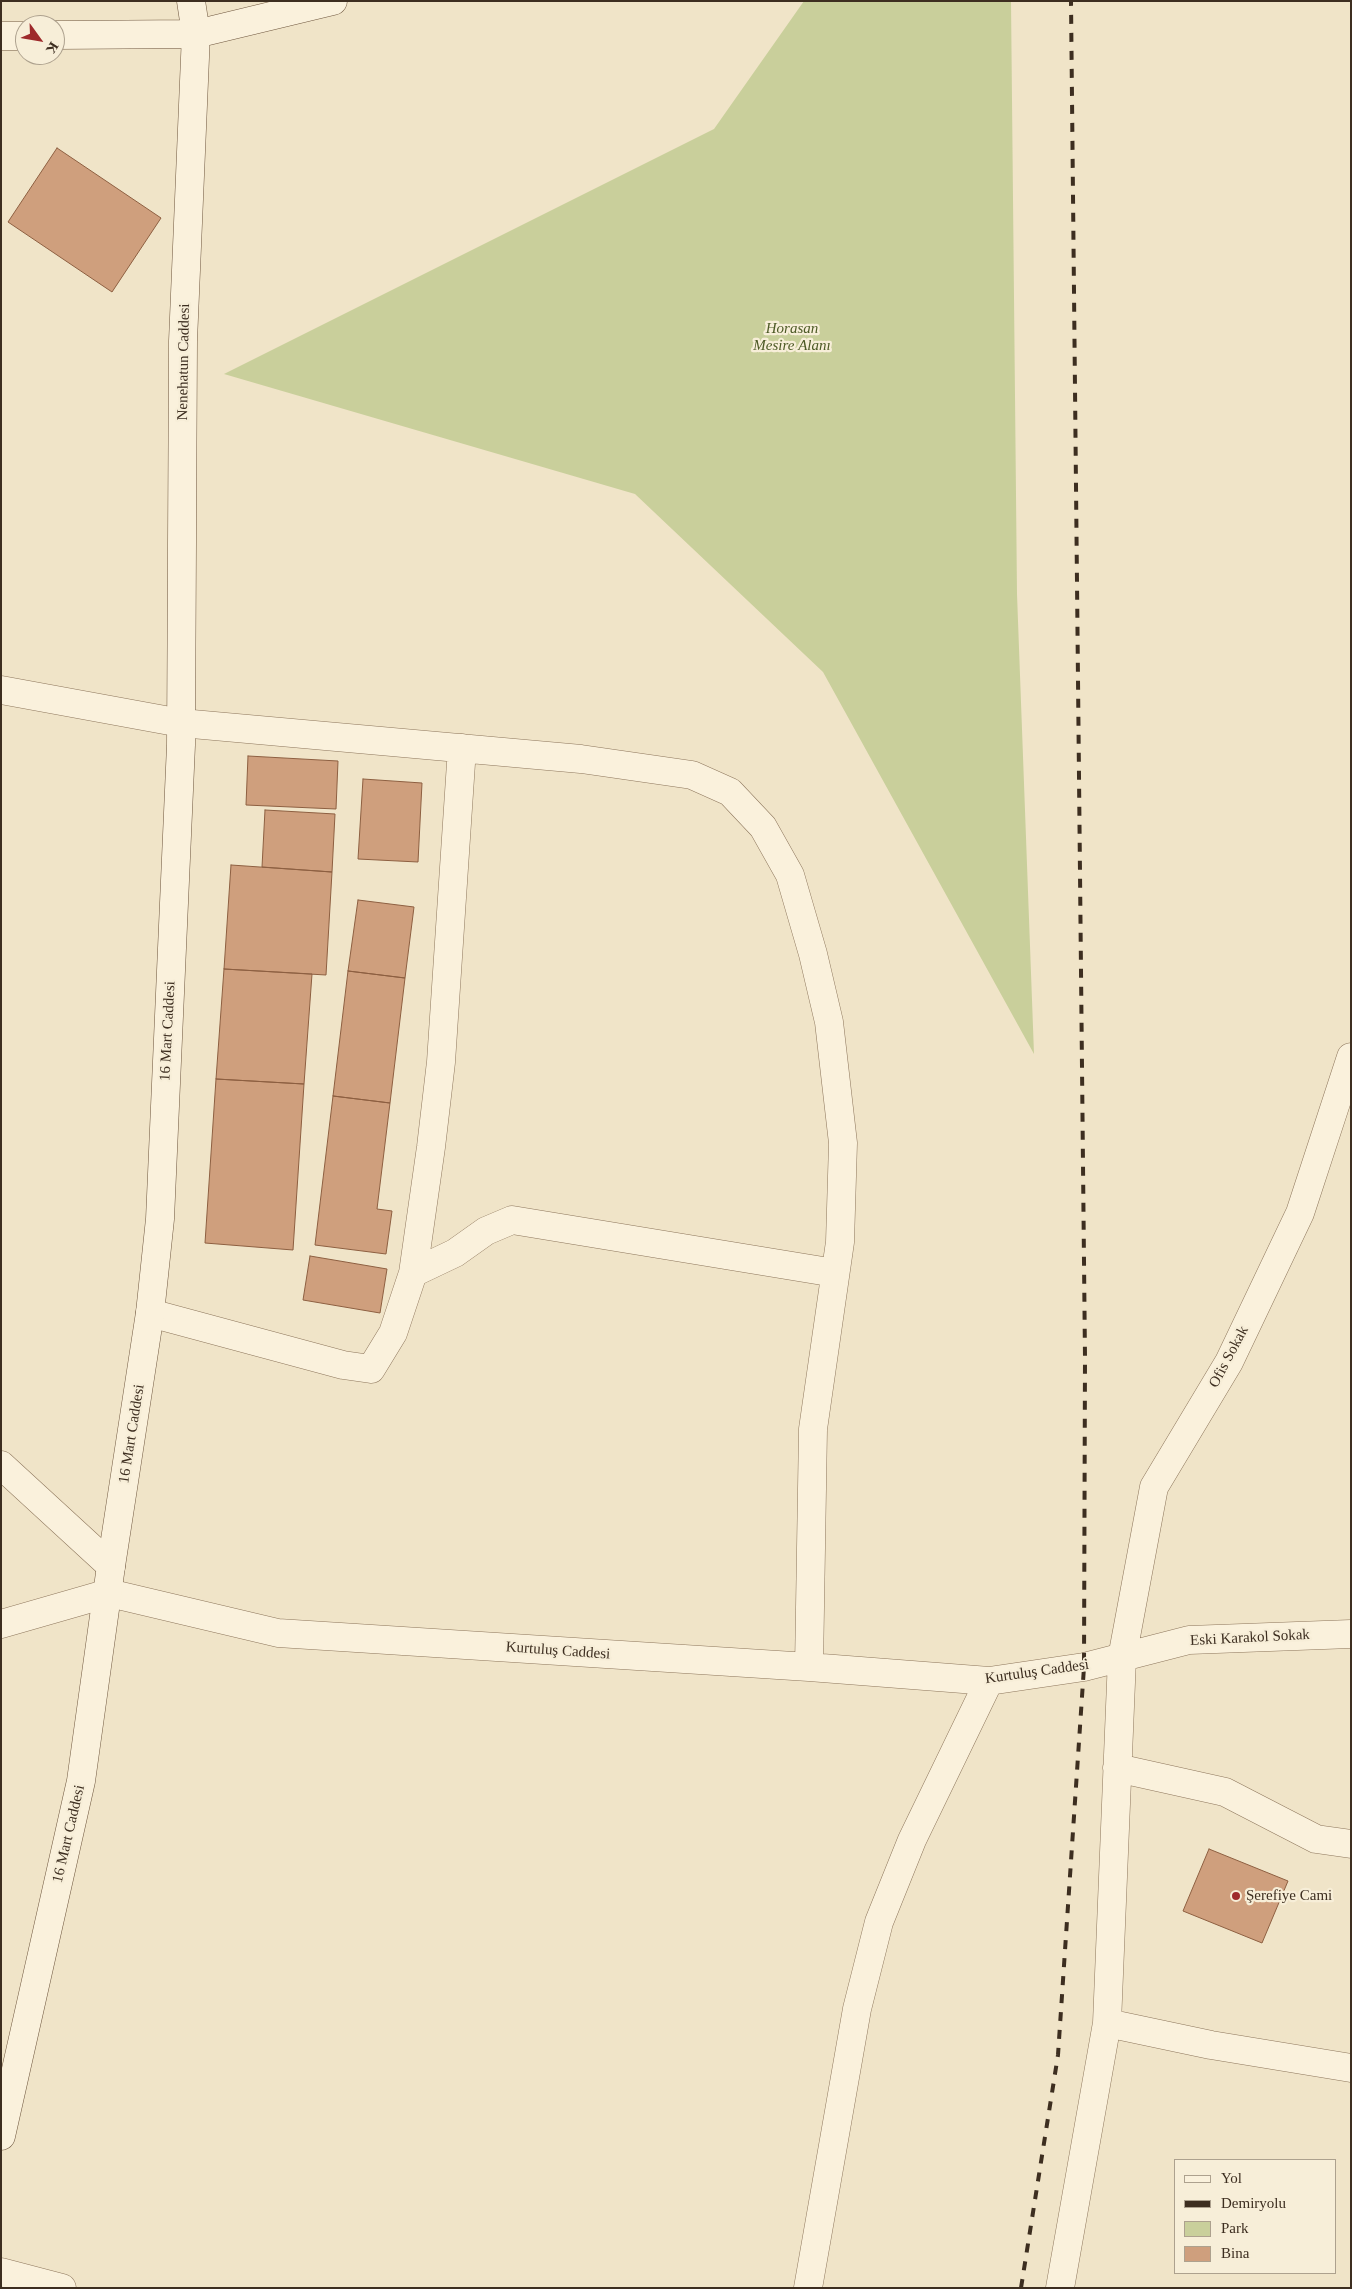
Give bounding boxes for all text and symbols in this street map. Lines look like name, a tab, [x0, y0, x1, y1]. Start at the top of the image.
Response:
north arrow	[15, 15, 65, 65]
text: K	[43, 39, 62, 56]
street label: Nenehatun Caddesi	[174, 303, 194, 421]
park label: Horasan Mesire Alanı	[753, 320, 831, 355]
street label: 16 Mart Caddesi	[156, 981, 180, 1081]
street label: Ofis Sokak	[1205, 1323, 1253, 1391]
street label: 16 Mart Caddesi	[115, 1383, 149, 1485]
street label: Eski Karakol Sokak	[1190, 1626, 1310, 1650]
street label: Kurtuluş Caddesi	[505, 1638, 611, 1664]
street label: Kurtuluş Caddesi	[984, 1656, 1090, 1688]
street label: 16 Mart Caddesi	[49, 1783, 89, 1885]
place label: Şerefiye Cami	[1246, 1887, 1332, 1905]
marker: Şerefiye Cami	[1230, 1890, 1242, 1902]
legend	[1174, 2159, 1337, 2274]
text: Yol	[1221, 2170, 1242, 2186]
text: Demiryolu	[1221, 2195, 1286, 2211]
text: Park	[1221, 2220, 1249, 2236]
text: Bina	[1221, 2245, 1249, 2261]

